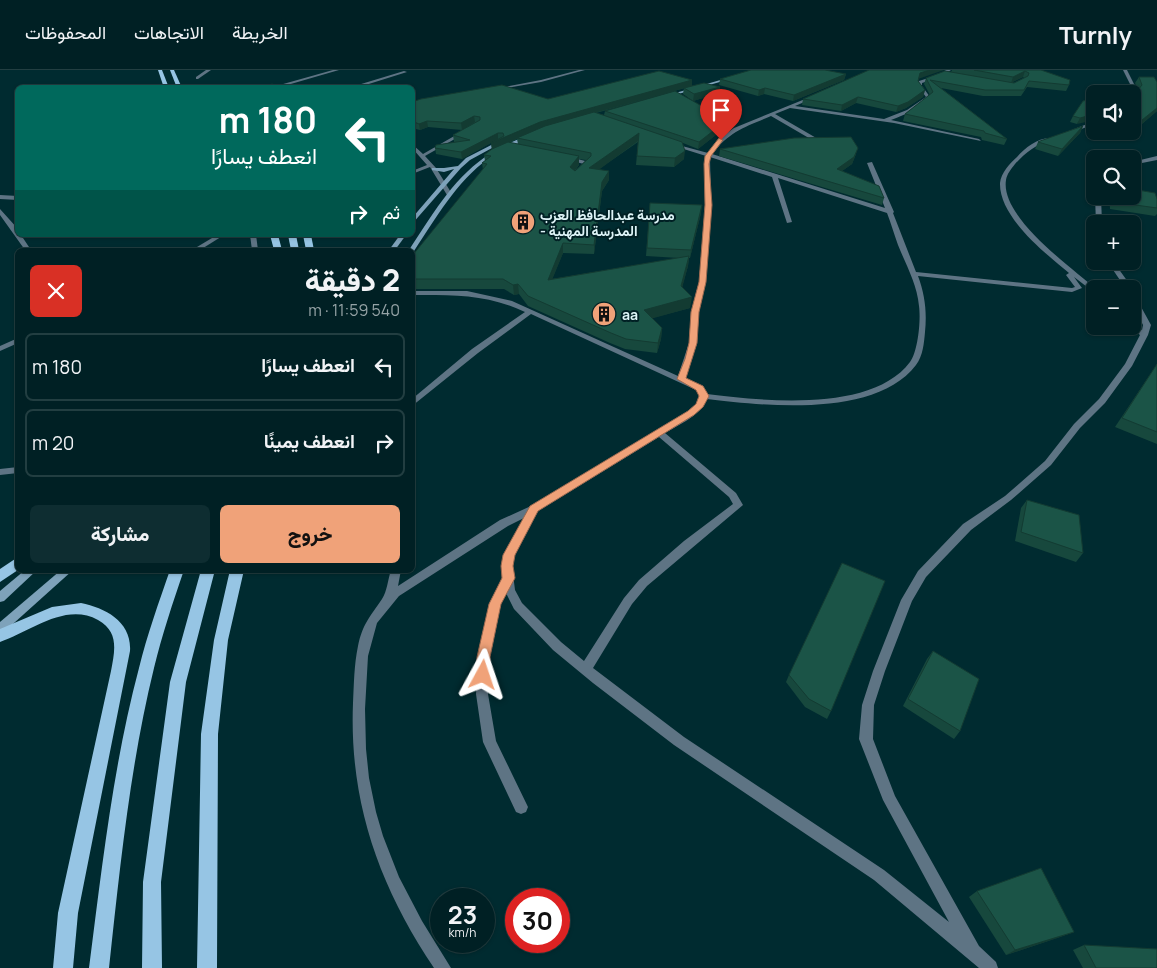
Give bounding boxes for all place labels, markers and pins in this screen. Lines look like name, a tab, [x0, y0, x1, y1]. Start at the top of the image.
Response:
pin	[700, 89, 742, 140]
place label: مدرسة عبدالحافظ العزب - المدرسة المهنية	[540, 205, 675, 240]
building icon: مدرسة عبدالحافظ العزب - المدرسة المهنية	[510, 209, 536, 235]
building icon: aa	[591, 301, 617, 327]
place label: aa	[622, 305, 638, 324]

